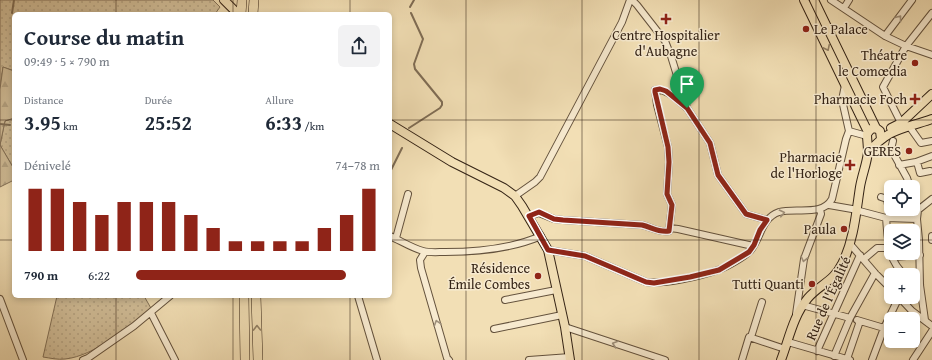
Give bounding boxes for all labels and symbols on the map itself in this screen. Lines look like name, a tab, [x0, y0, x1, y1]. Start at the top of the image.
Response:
marker: Centre Hospitalier d'Aubagne	[660, 13, 672, 25]
one-way arrow	[894, 15, 901, 22]
place label: Le Palace	[814, 19, 868, 39]
marker: Le Palace	[801, 24, 811, 34]
place label: Centre Hospitalier d'Aubagne	[612, 25, 720, 61]
one-way arrow	[822, 44, 830, 51]
place label: Théatre le Comœdia	[838, 45, 907, 81]
marker: Théatre le Comœdia	[910, 58, 920, 68]
pin	[670, 67, 704, 108]
place label: Pharmacie Foch	[814, 89, 907, 109]
marker: Pharmacie Foch	[910, 94, 920, 104]
place label: GERES	[864, 141, 901, 161]
marker: GERES	[904, 146, 914, 156]
place label: Pharmacie de l'Horloge	[771, 147, 842, 183]
marker: Pharmacie de l'Horloge	[845, 160, 855, 170]
one-way arrow	[779, 209, 785, 217]
place label: Paula	[804, 219, 836, 239]
marker: Paula	[839, 224, 849, 234]
street label: Rue de l'Égalité	[801, 252, 856, 343]
one-way arrow	[801, 256, 809, 262]
place label: Résidence Émile Combes	[448, 258, 530, 294]
marker: Résidence Émile Combes	[533, 271, 543, 281]
place label: Tutti Quanti	[732, 274, 804, 294]
marker: Tutti Quanti	[807, 279, 817, 289]
one-way arrow	[433, 320, 442, 327]
one-way arrow	[253, 325, 261, 331]
one-way arrow	[611, 340, 618, 348]

